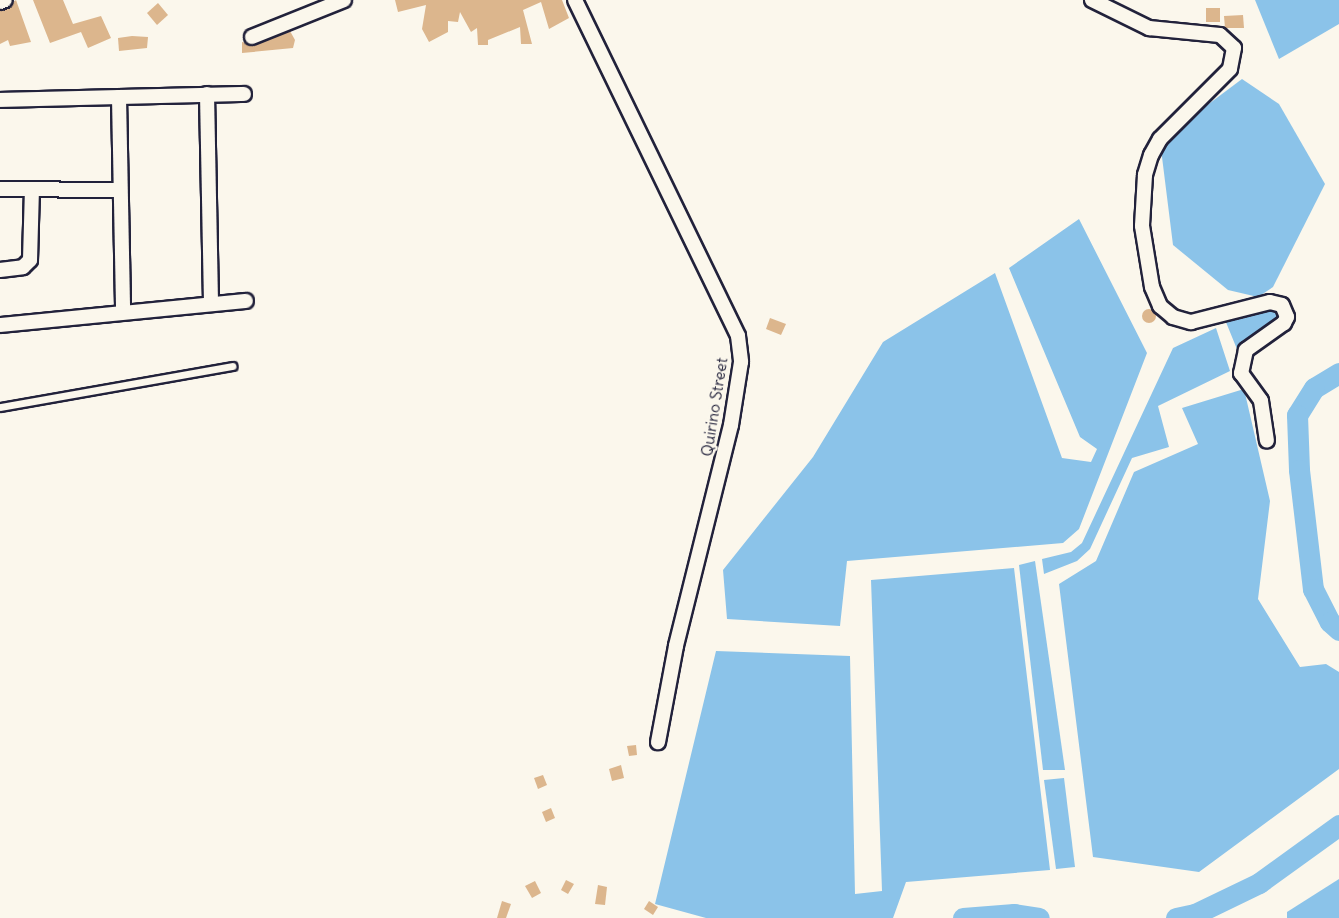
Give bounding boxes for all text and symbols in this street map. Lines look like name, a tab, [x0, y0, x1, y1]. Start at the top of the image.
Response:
street label: Quirino Street	[697, 356, 731, 458]

